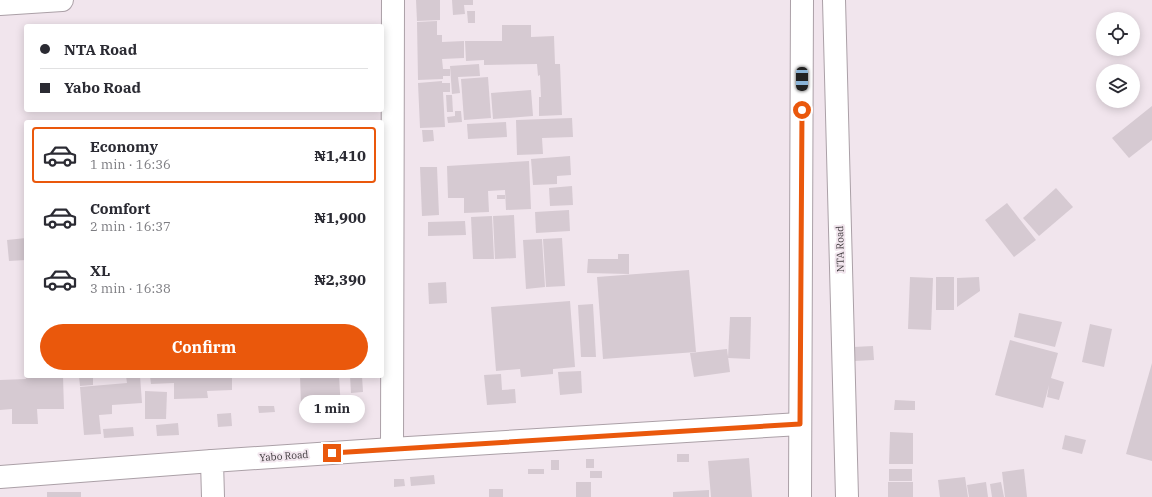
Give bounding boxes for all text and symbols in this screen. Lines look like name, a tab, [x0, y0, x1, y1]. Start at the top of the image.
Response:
map controls	[1096, 12, 1140, 108]
button: locate	[1096, 12, 1140, 56]
text: NTA Road	[64, 40, 137, 59]
button: layers	[1096, 64, 1140, 108]
car	[796, 67, 808, 91]
text: Yabo Road	[64, 78, 141, 97]
route start	[793, 101, 811, 119]
icon: car	[42, 137, 78, 173]
text: Economy	[90, 137, 158, 156]
text: ₦1,410	[314, 146, 366, 165]
text: 1 min · 16:36	[90, 156, 171, 173]
icon: car	[42, 199, 78, 235]
text: Comfort	[90, 199, 150, 218]
text: ₦1,900	[314, 208, 366, 227]
text: 2 min · 16:37	[90, 218, 171, 235]
street label: NTA Road	[833, 225, 847, 273]
icon: car	[42, 261, 78, 297]
text: XL	[90, 261, 110, 280]
text: ₦2,390	[314, 270, 366, 289]
text: 3 min · 16:38	[90, 280, 171, 297]
button: Confirm	[40, 324, 368, 370]
callout: 1 min	[299, 395, 365, 423]
text: 1 min	[314, 400, 350, 417]
route end	[323, 444, 341, 462]
street label: Yabo Road	[259, 448, 309, 464]

